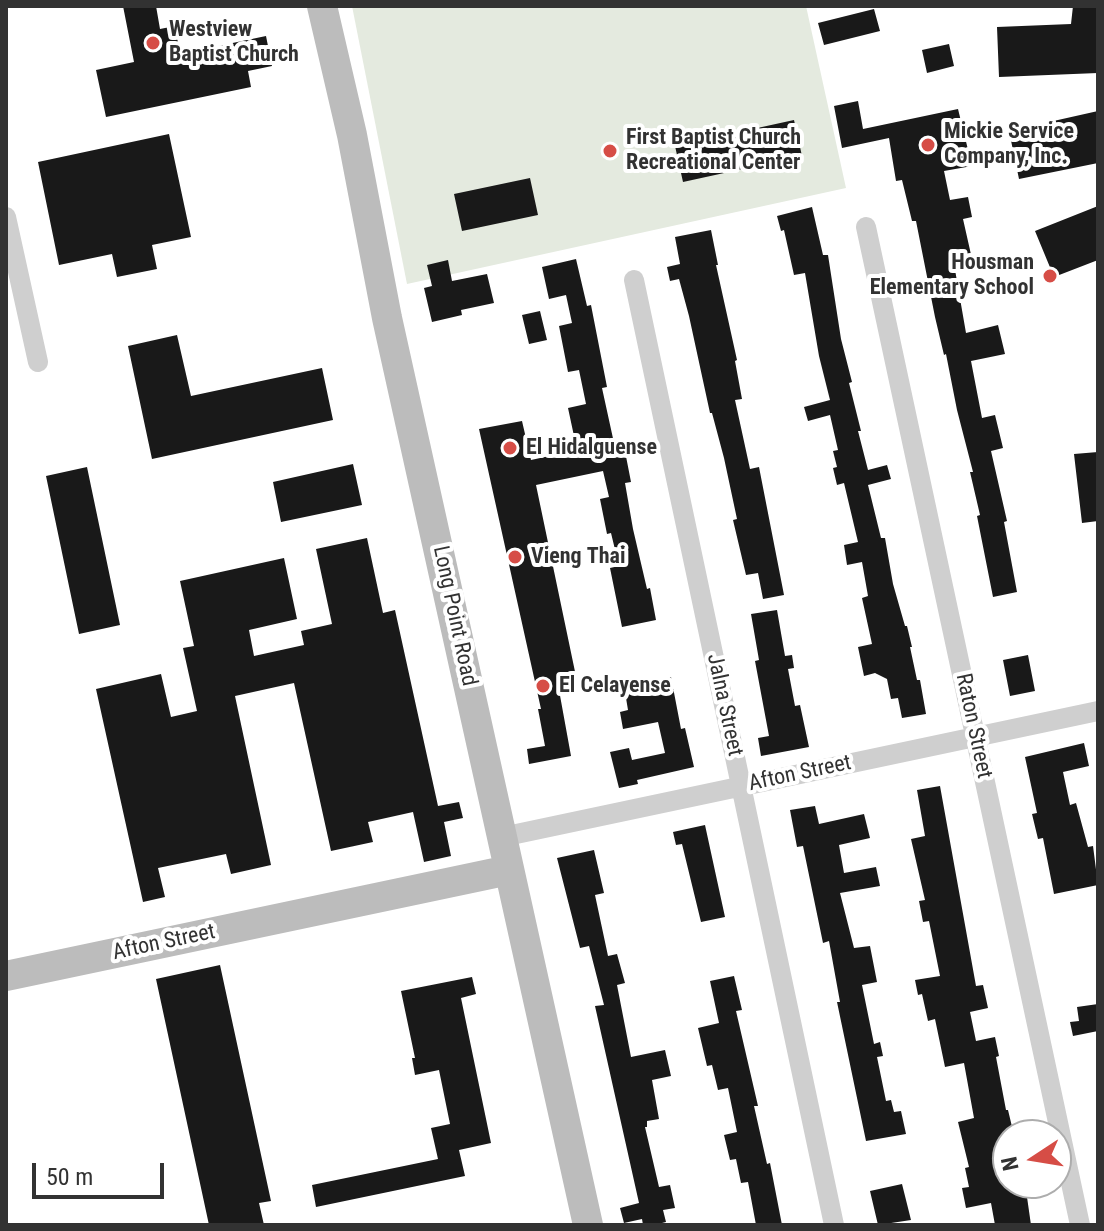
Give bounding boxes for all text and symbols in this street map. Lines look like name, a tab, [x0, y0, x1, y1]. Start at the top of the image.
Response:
place label: Westview Baptist Church	[169, 17, 299, 68]
marker: Westview Baptist Church	[144, 34, 162, 52]
place label: Mickie Service Company, Inc.	[944, 119, 1074, 170]
place label: First Baptist Church Recreational Center	[626, 125, 801, 176]
marker: Mickie Service Company, Inc.	[919, 136, 937, 154]
marker: First Baptist Church Recreational Center	[601, 142, 619, 160]
place label: Housman Elementary School	[870, 250, 1034, 302]
marker: Housman Elementary School	[1041, 267, 1059, 285]
place label: El Hidalguense	[526, 435, 657, 461]
marker: El Hidalguense	[501, 439, 519, 457]
street label: Long Point Road	[426, 544, 482, 688]
place label: Vieng Thai	[531, 544, 625, 570]
marker: Vieng Thai	[506, 548, 524, 566]
street label: Jalna Street	[700, 651, 748, 759]
street label: Raton Street	[949, 671, 997, 781]
place label: El Celayense	[559, 673, 671, 699]
marker: El Celayense	[534, 677, 552, 695]
street label: Afton Street	[746, 750, 854, 798]
street label: Afton Street	[110, 919, 218, 967]
north arrow	[992, 1119, 1072, 1199]
scale bar	[36, 1147, 168, 1197]
text: N	[996, 1154, 1024, 1173]
text: 50 m	[46, 1163, 93, 1191]

